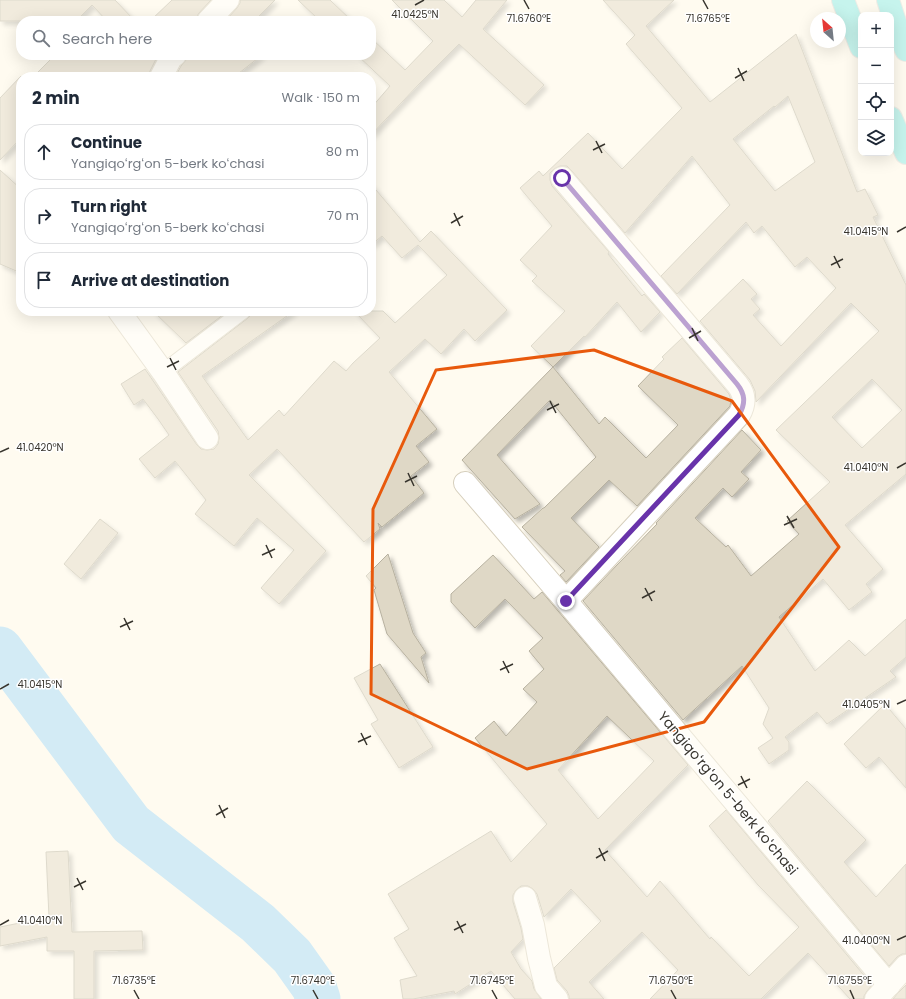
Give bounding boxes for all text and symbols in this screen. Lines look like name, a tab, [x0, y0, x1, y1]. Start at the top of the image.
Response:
text: 41.0425°N	[391, 7, 439, 22]
text: 71.6760°E	[507, 11, 551, 26]
text: 71.6765°E	[686, 11, 730, 26]
north arrow	[810, 12, 846, 48]
map controls	[858, 12, 894, 156]
button: +	[858, 12, 894, 48]
search box	[16, 16, 376, 60]
icon: search	[30, 27, 52, 49]
text: Search here	[62, 28, 152, 49]
button: −	[858, 48, 894, 84]
button: locate	[858, 84, 894, 120]
text: 2 min	[32, 86, 80, 110]
text: Walk · 150 m	[282, 88, 360, 107]
button: layers	[858, 120, 894, 156]
text: Continue	[71, 132, 142, 153]
icon: ahead	[33, 141, 55, 163]
text: 80 m	[326, 142, 359, 161]
text: Yangiqoʻrgʻon 5-berk koʻchasi	[71, 154, 264, 173]
route start	[553, 169, 571, 187]
text: Turn right	[71, 196, 147, 217]
icon: right	[33, 205, 55, 227]
text: 70 m	[327, 206, 359, 225]
text: Yangiqoʻrgʻon 5-berk koʻchasi	[71, 218, 264, 237]
text: 41.0415°N	[844, 224, 888, 239]
icon: arrive	[33, 269, 55, 291]
text: Arrive at destination	[71, 270, 229, 291]
text: 41.0420°N	[16, 440, 64, 455]
text: 41.0410°N	[844, 460, 888, 475]
route end	[557, 592, 575, 610]
text: 41.0415°N	[18, 677, 62, 692]
text: 41.0405°N	[842, 697, 890, 712]
street label: Yangiqoʻrgʻon 5-berk koʻchasi	[653, 707, 803, 879]
text: 41.0410°N	[18, 913, 62, 928]
text: 41.0400°N	[842, 933, 890, 948]
text: 71.6735°E	[112, 973, 156, 988]
text: 71.6740°E	[291, 973, 335, 988]
text: 71.6745°E	[470, 973, 514, 988]
text: 71.6750°E	[649, 973, 693, 988]
text: 71.6755°E	[828, 973, 872, 988]

